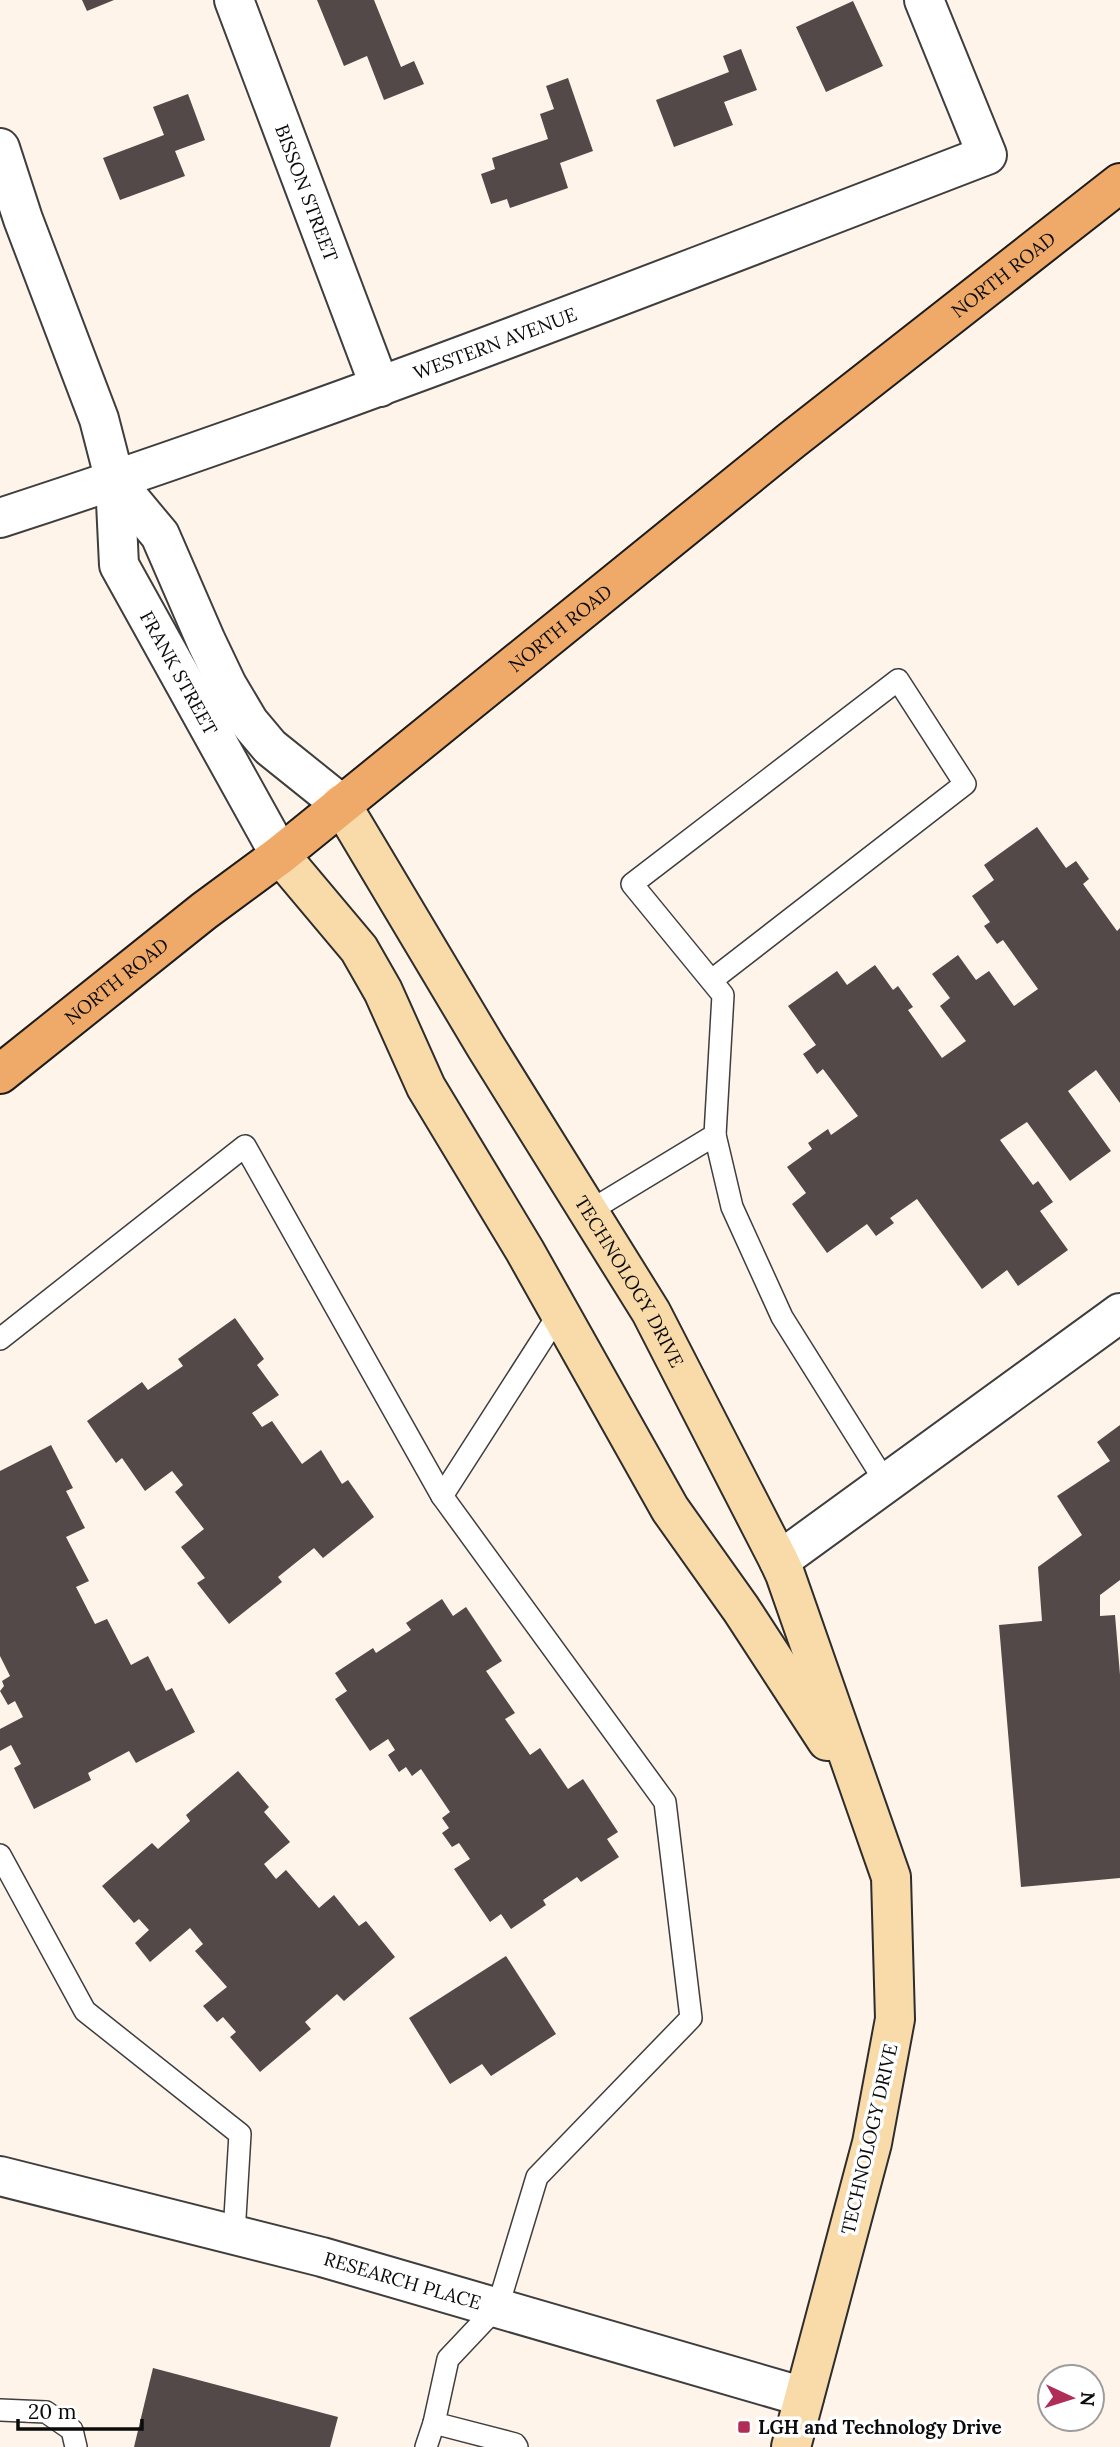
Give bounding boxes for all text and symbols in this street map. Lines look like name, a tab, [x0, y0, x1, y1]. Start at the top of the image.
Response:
street label: BISSON STREET	[270, 121, 343, 265]
street label: NORTH ROAD	[946, 226, 1060, 323]
street label: WESTERN AVENUE	[410, 302, 580, 385]
street label: NORTH ROAD	[504, 579, 617, 677]
street label: FRANK STREET	[135, 606, 223, 739]
street label: NORTH ROAD	[60, 932, 173, 1030]
street label: TECHNOLOGY DRIVE	[570, 1191, 689, 1371]
street label: TECHNOLOGY DRIVE	[835, 2041, 903, 2237]
street label: RESEARCH PLACE	[321, 2246, 484, 2315]
north arrow	[1036, 2363, 1106, 2433]
scale bar	[18, 2388, 142, 2432]
text: N	[1075, 2391, 1100, 2408]
text: 20 m	[28, 2398, 77, 2425]
place label: LGH and Technology Drive	[758, 2415, 1002, 2439]
marker: LGH and Technology Drive	[736, 2419, 752, 2435]

